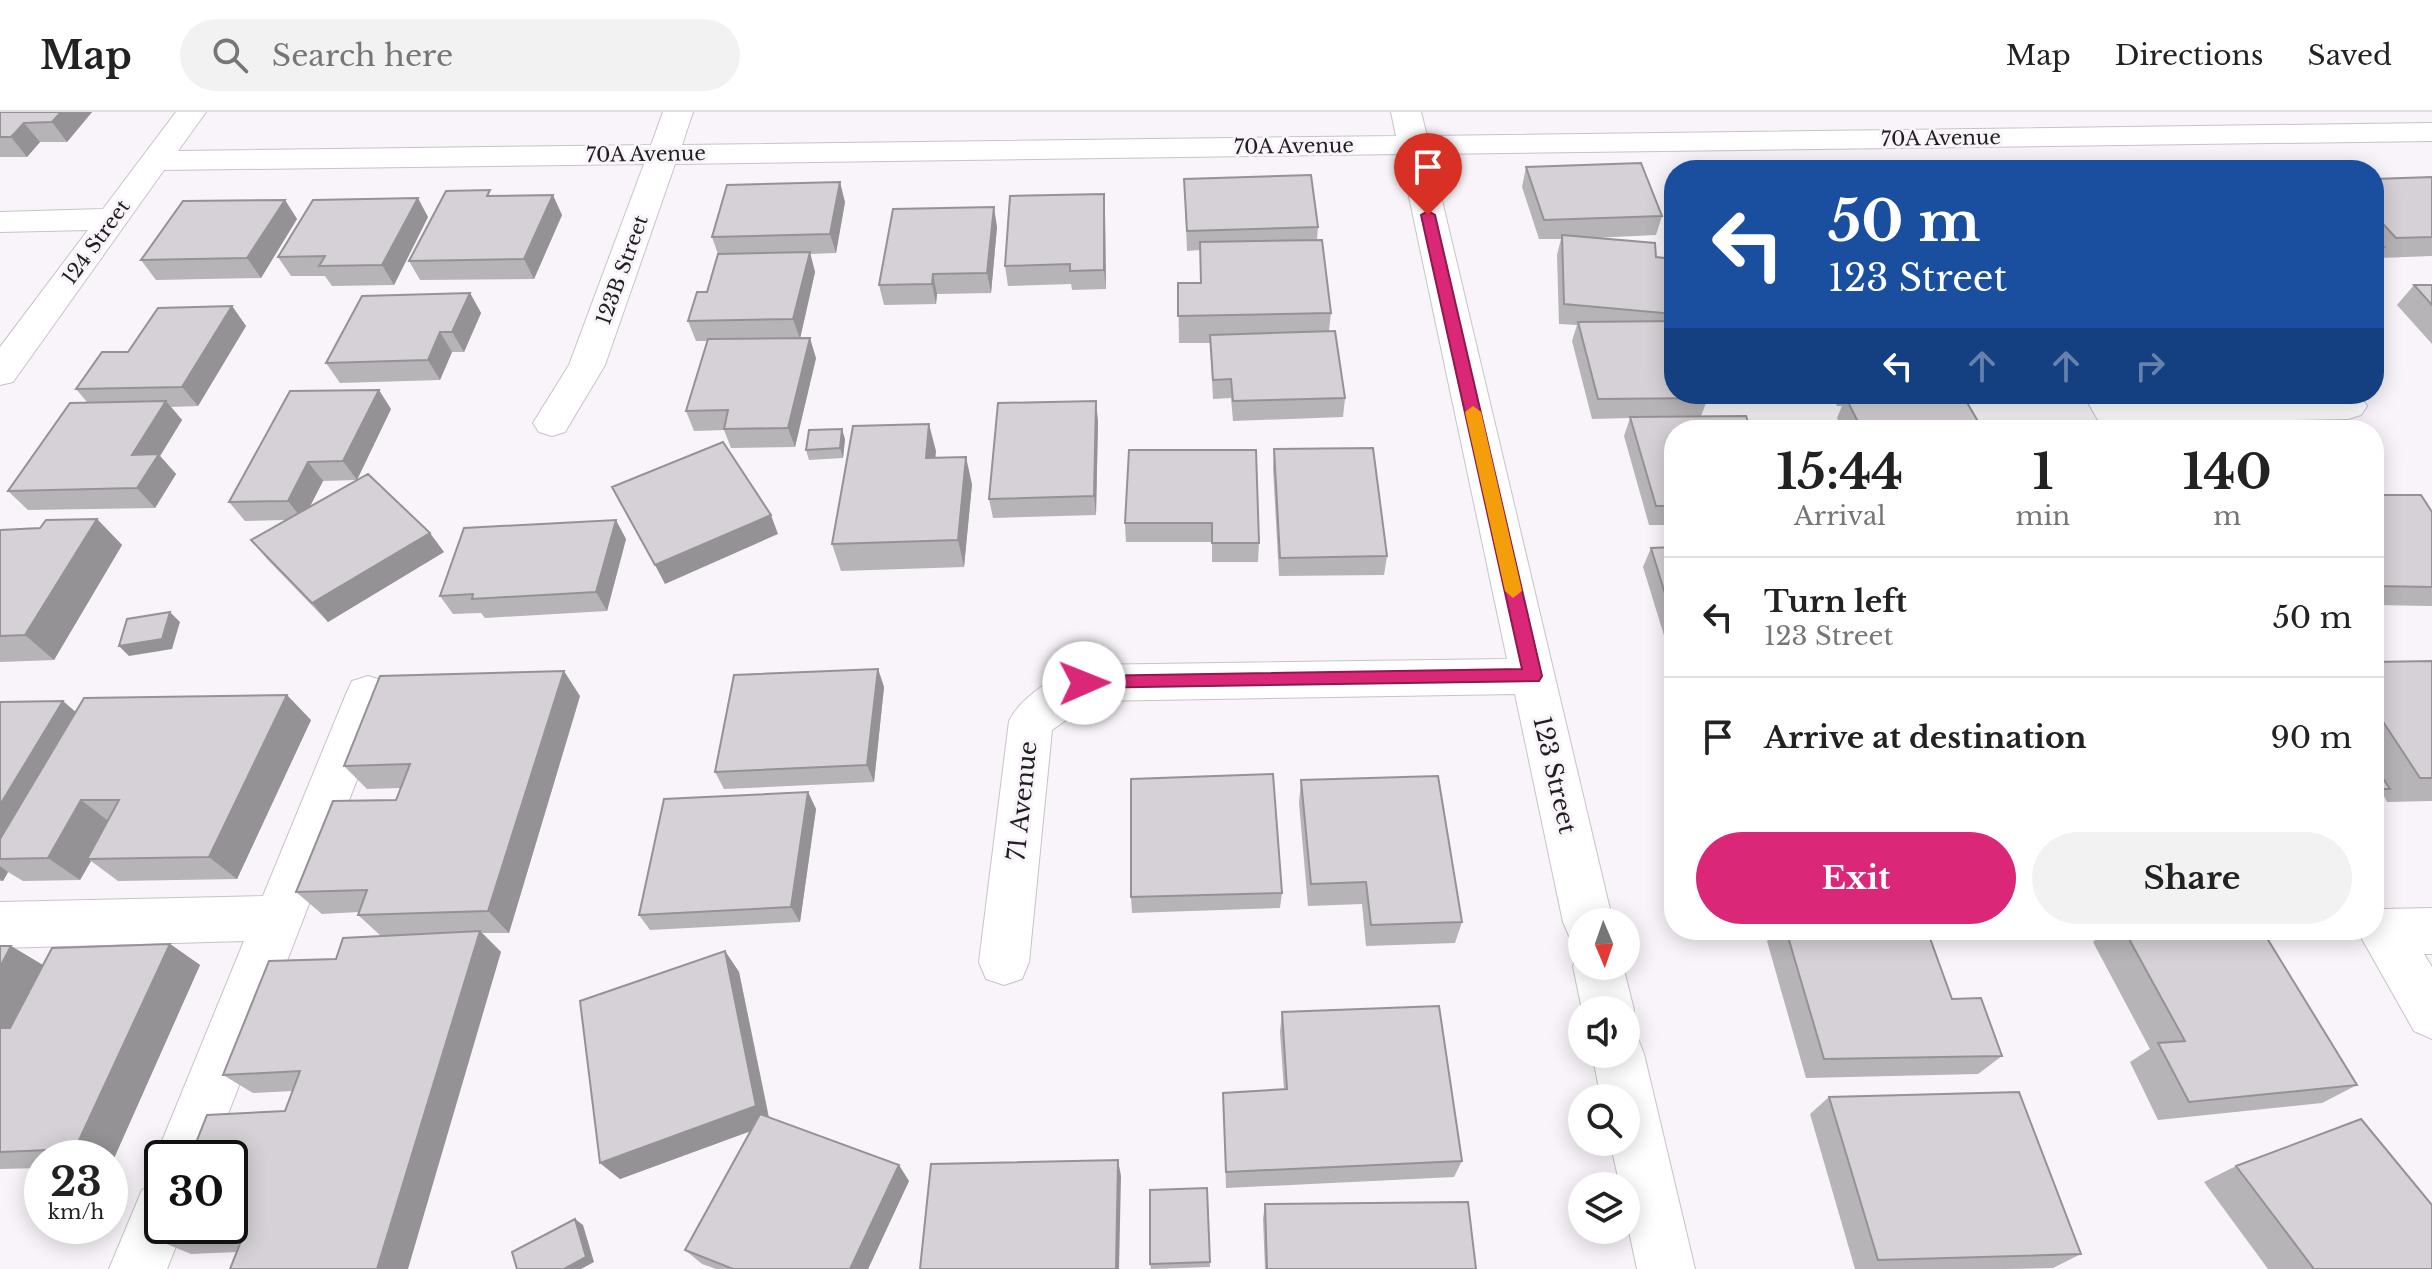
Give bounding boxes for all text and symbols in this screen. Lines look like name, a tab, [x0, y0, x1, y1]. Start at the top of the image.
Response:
search box	[180, 19, 740, 91]
text: Map	[40, 32, 132, 79]
icon: search	[208, 33, 252, 77]
text: Search here	[272, 37, 453, 74]
text: Map	[2006, 38, 2071, 73]
text: Directions	[2115, 38, 2264, 73]
text: Saved	[2308, 38, 2392, 73]
street label: 70A Avenue	[1881, 125, 2001, 151]
street label: 70A Avenue	[1234, 133, 1354, 159]
pin	[1394, 133, 1462, 215]
street label: 70A Avenue	[586, 141, 706, 167]
icon: arrive	[1406, 145, 1450, 189]
text: 50 m	[1828, 187, 1980, 256]
icon: left	[1696, 192, 1800, 296]
street label: 124 Street	[57, 195, 135, 289]
street label: 123B Street	[591, 212, 653, 328]
text: 123 Street	[1828, 256, 2007, 301]
icon: left	[1876, 344, 1920, 388]
icon: ahead	[1960, 344, 2004, 388]
icon: ahead	[2044, 344, 2088, 388]
icon: right	[2128, 344, 2172, 388]
text: 15:44	[1776, 442, 1903, 502]
text: 1	[2032, 442, 2053, 502]
text: 140	[2183, 442, 2272, 502]
text: Arrival	[1794, 500, 1886, 532]
text: min	[2016, 500, 2070, 532]
text: m	[2213, 500, 2241, 532]
text: Turn left	[1764, 583, 1907, 620]
icon: left	[1696, 595, 1740, 639]
text: 50 m	[2273, 599, 2352, 636]
text: 123 Street	[1764, 620, 1893, 652]
position arrow	[1042, 641, 1126, 725]
street label: 123 Street	[1527, 714, 1583, 836]
icon: arrive	[1696, 715, 1740, 759]
text: Arrive at destination	[1764, 719, 2087, 756]
text: 90 m	[2270, 719, 2352, 756]
street label: 71 Avenue	[1001, 740, 1043, 862]
button: Exit	[1696, 832, 2016, 924]
button: Share	[2032, 832, 2352, 924]
north arrow	[1568, 908, 1640, 980]
map controls	[1568, 908, 1640, 1244]
button: sound	[1568, 996, 1640, 1068]
button: search	[1568, 1084, 1640, 1156]
speed limit sign: 30	[144, 1140, 248, 1244]
text: 23	[50, 1157, 102, 1207]
button: layers	[1568, 1172, 1640, 1244]
text: km/h	[48, 1200, 104, 1224]

